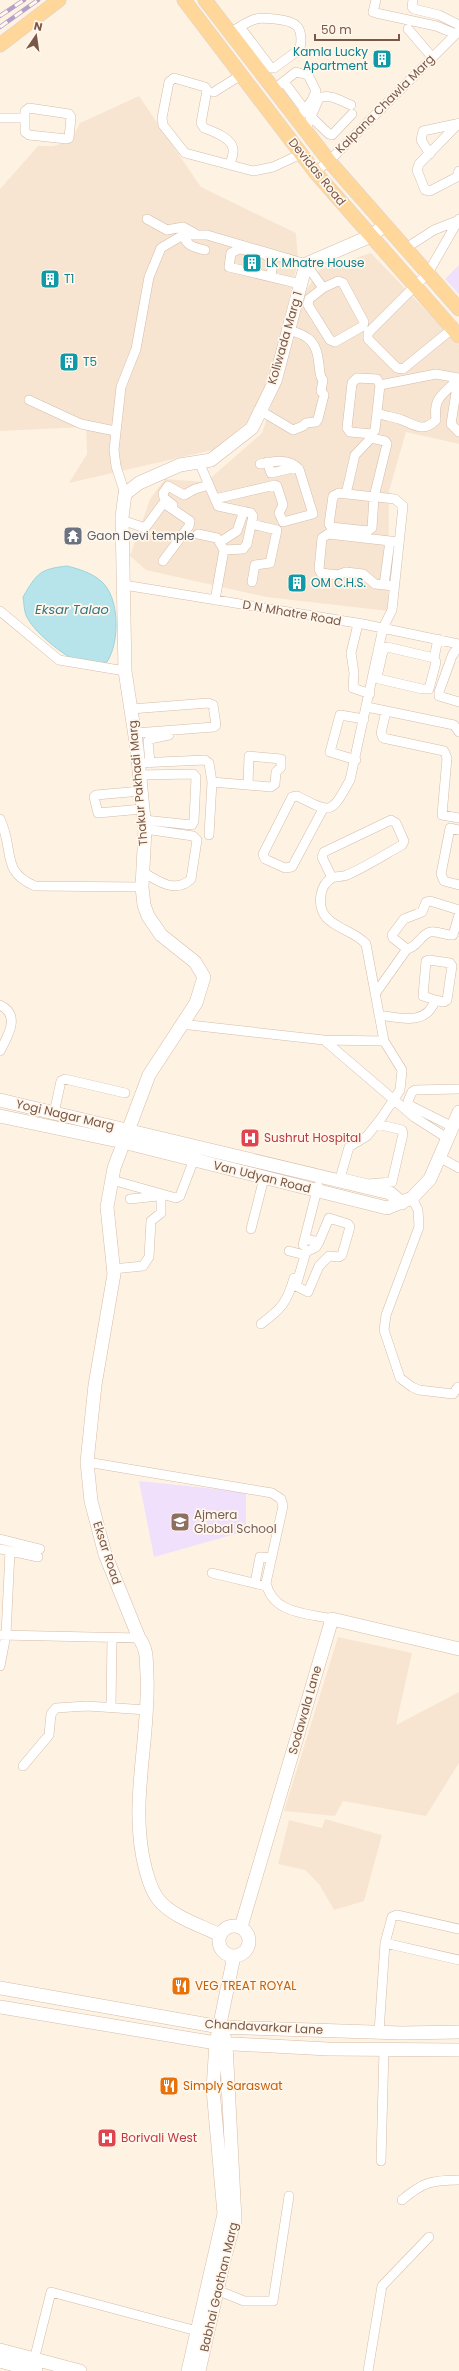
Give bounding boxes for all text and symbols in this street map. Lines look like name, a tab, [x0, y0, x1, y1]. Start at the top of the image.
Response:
north arrow	[16, 16, 56, 56]
scale bar	[315, 16, 399, 42]
text: N	[32, 18, 44, 35]
text: 50 m	[321, 21, 352, 38]
place label: Kamla Lucky Apartment	[293, 43, 368, 74]
building icon: Kamla Lucky Apartment	[371, 48, 393, 70]
street label: Kalpana Chawla Marg	[331, 50, 438, 157]
street label: Devidas Road	[285, 134, 350, 209]
building icon: LK Mhatre House	[241, 252, 263, 274]
place label: LK Mhatre House	[266, 254, 365, 271]
building icon: T1	[39, 268, 61, 290]
place label: T1	[64, 270, 74, 287]
street label: Koliwada Marg 1	[263, 289, 306, 386]
building icon: T5	[58, 351, 80, 373]
place label: T5	[83, 353, 97, 370]
temple icon: Gaon Devi temple	[62, 525, 84, 547]
place label: Gaon Devi temple	[87, 527, 195, 544]
building icon: OM C.H.S.	[286, 572, 308, 594]
place label: OM C.H.S.	[311, 574, 366, 591]
street label: D N Mhatre Road	[241, 595, 343, 630]
water label: Eksar Talao	[35, 600, 109, 619]
street label: Thakur Pakhadi Marg	[124, 719, 151, 847]
street label: Yogi Nagar Marg	[14, 1095, 116, 1134]
hospital icon: Sushrut Hospital	[239, 1127, 261, 1149]
place label: Sushrut Hospital	[264, 1129, 361, 1146]
street label: Van Udyan Road	[211, 1156, 313, 1197]
place label: Ajmera Global School	[194, 1506, 277, 1537]
school or university icon: Ajmera Global School	[169, 1511, 191, 1533]
street label: Eksar Road	[89, 1519, 126, 1587]
street label: Sodawala Lane	[284, 1663, 325, 1756]
restaurant icon: VEG TREAT ROYAL	[170, 1975, 192, 1997]
place label: VEG TREAT ROYAL	[195, 1977, 297, 1994]
street label: Chandavarkar Lane	[204, 2015, 324, 2038]
restaurant icon: Simply Saraswat	[158, 2075, 180, 2097]
place label: Simply Saraswat	[183, 2077, 283, 2094]
hospital icon: Borivali West	[96, 2127, 118, 2149]
place label: Borivali West	[121, 2129, 197, 2146]
street label: Babhai Gaothan Marg	[195, 2220, 242, 2353]

